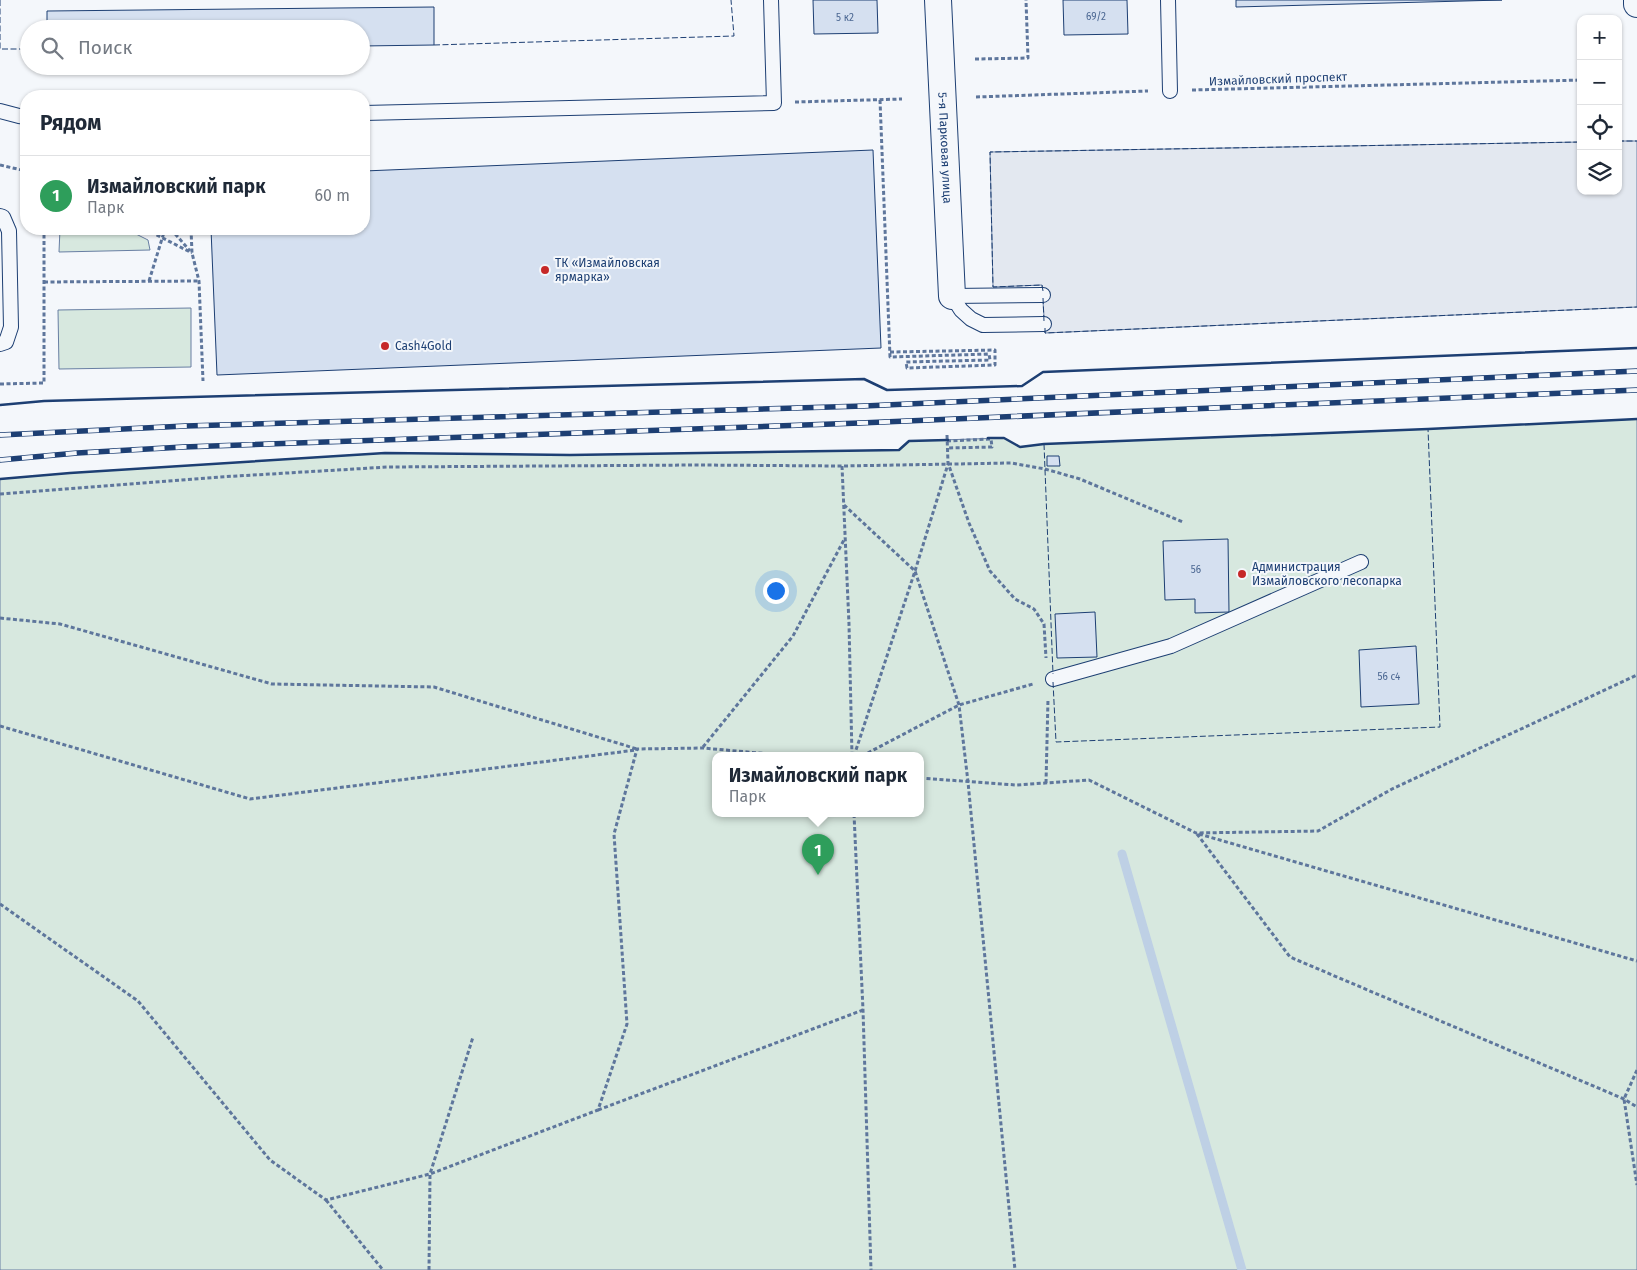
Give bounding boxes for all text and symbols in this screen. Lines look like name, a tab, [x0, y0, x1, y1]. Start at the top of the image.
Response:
house number: 69/2	[1086, 11, 1106, 23]
house number: 5 к2	[836, 12, 854, 24]
map controls	[1577, 15, 1622, 195]
button: +	[1577, 15, 1622, 60]
search box	[20, 20, 370, 75]
icon: search	[38, 34, 66, 62]
text: Поиск	[78, 36, 132, 59]
button: −	[1577, 60, 1622, 105]
street label: Измайловский проспект	[1209, 70, 1348, 88]
street label: 5-я Парковая улица	[935, 92, 955, 204]
button: locate	[1577, 105, 1622, 150]
text: Рядом	[40, 110, 101, 136]
button: layers	[1577, 150, 1622, 195]
text: Измайловский парк	[87, 175, 266, 198]
text: 1	[52, 186, 60, 205]
text: 60 m	[315, 186, 350, 205]
text: Парк	[87, 198, 124, 217]
place label: ТК «Измайловская ярмарка»	[555, 256, 660, 284]
marker: ТК «Измайловская ярмарка»	[539, 264, 551, 276]
place label: Cash4Gold	[395, 339, 452, 353]
marker: Cash4Gold	[379, 340, 391, 352]
place label: Администрация Измайловского лесопарка	[1252, 560, 1402, 588]
house number: 56	[1191, 564, 1201, 576]
marker: Администрация Измайловского лесопарка	[1236, 568, 1248, 580]
your location	[763, 578, 789, 604]
house number: 56 с4	[1378, 671, 1401, 683]
popup	[712, 752, 924, 817]
text: Измайловский парк	[729, 764, 907, 787]
text: Парк	[729, 787, 766, 806]
pin: 1	[802, 834, 834, 875]

